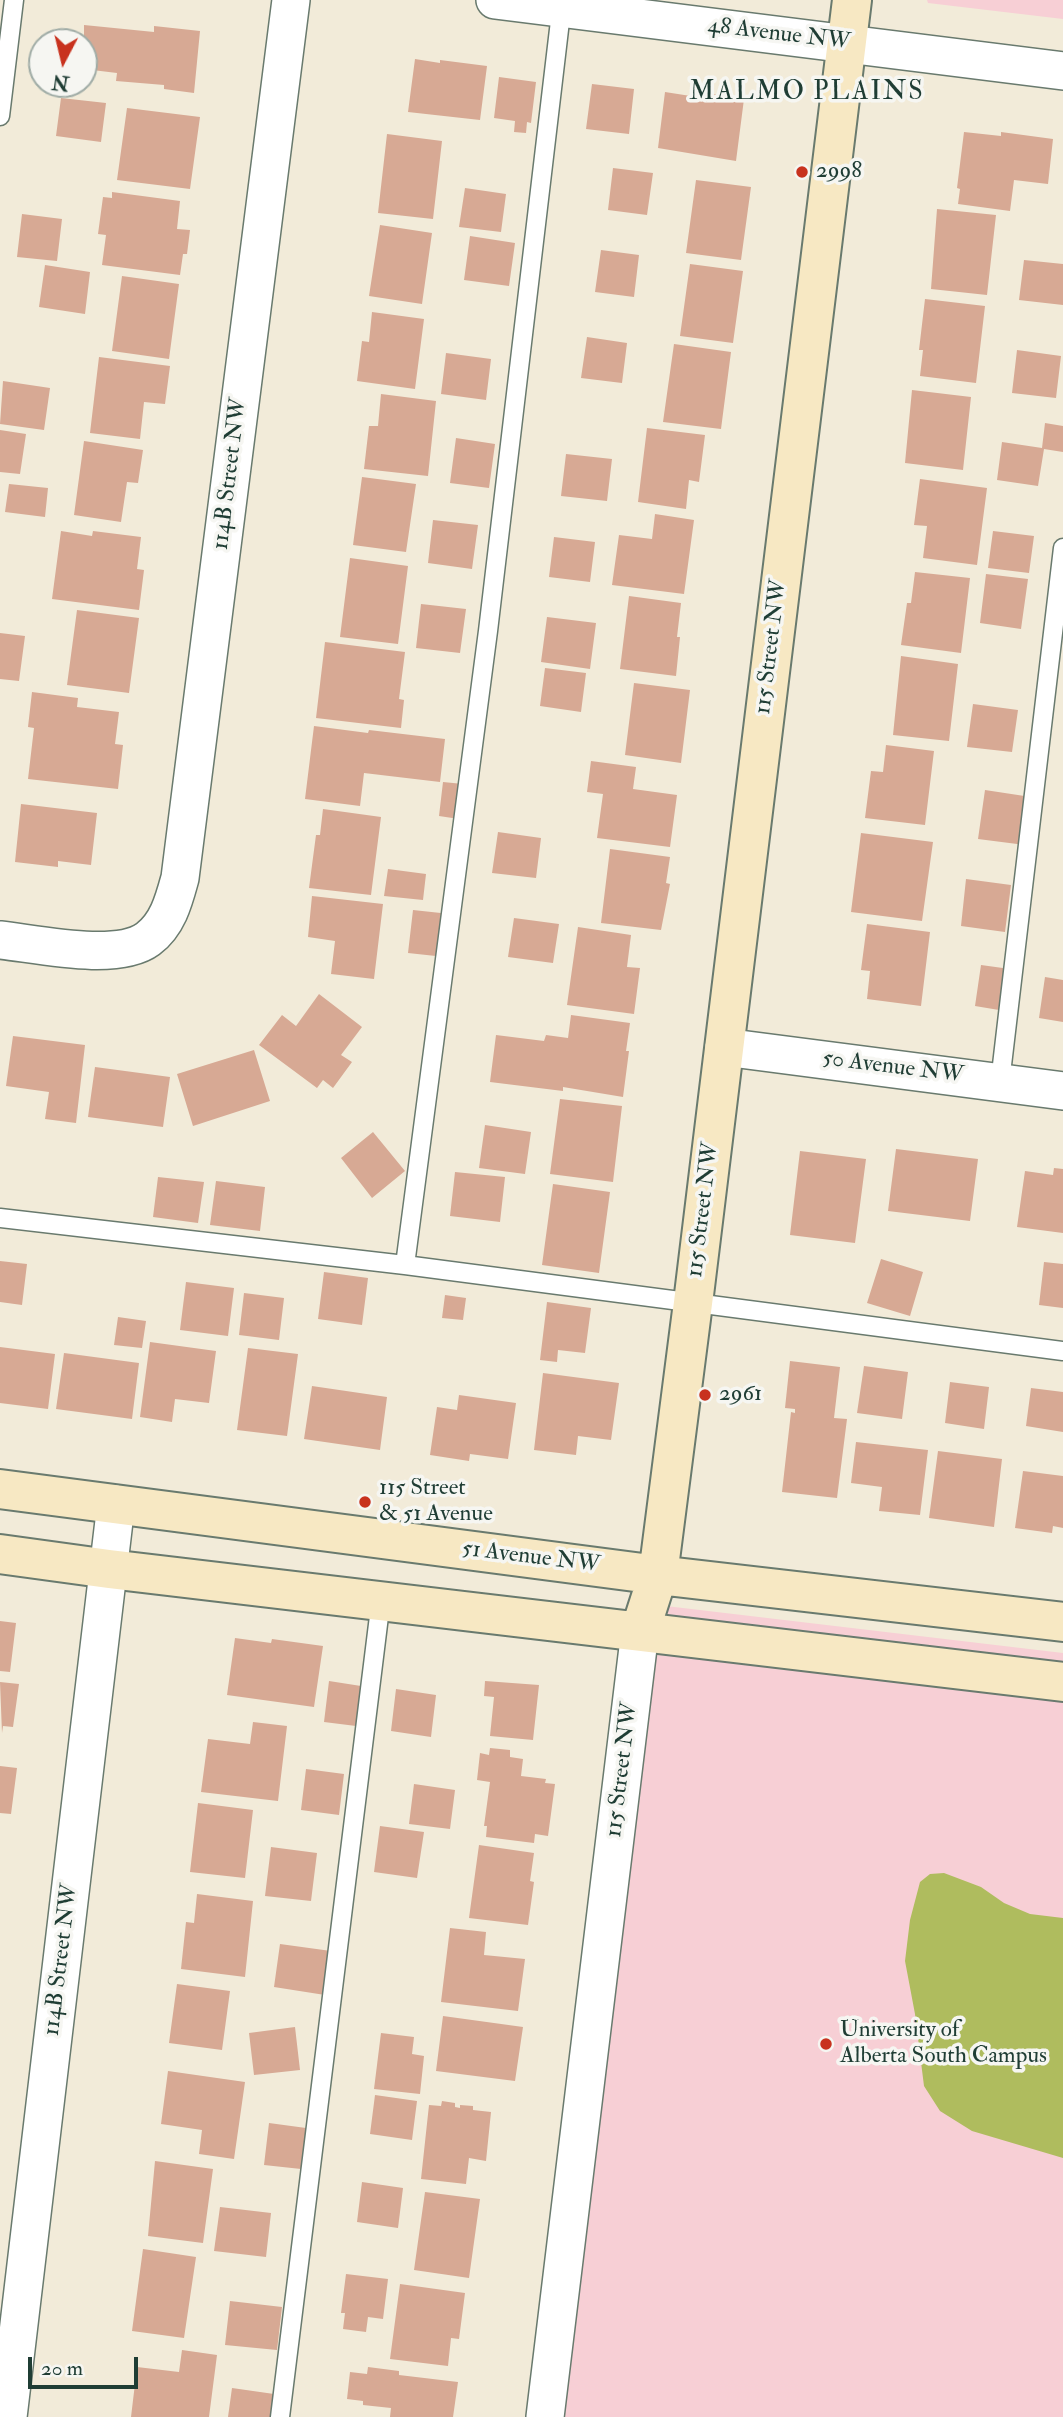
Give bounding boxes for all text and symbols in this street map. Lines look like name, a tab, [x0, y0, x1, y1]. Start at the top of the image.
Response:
street label: 48 Avenue NW	[706, 13, 852, 57]
north arrow	[28, 28, 98, 98]
text: N	[51, 69, 71, 95]
district label: MALMO PLAINS	[691, 77, 923, 109]
place label: 2998	[816, 158, 862, 186]
marker: 2998	[794, 164, 810, 180]
street label: 114B Street NW	[208, 396, 254, 552]
street label: 115 Street NW	[750, 578, 794, 716]
street label: 50 Avenue NW	[821, 1046, 965, 1090]
street label: 115 Street NW	[682, 1141, 726, 1279]
place label: 2961	[719, 1381, 762, 1409]
marker: 2961	[697, 1387, 713, 1403]
place label: 115 Street & 51 Avenue	[379, 1475, 493, 1529]
marker: 115 Street & 51 Avenue	[357, 1494, 373, 1510]
street label: 51 Avenue NW	[461, 1536, 601, 1580]
street label: 115 Street NW	[601, 1701, 645, 1839]
street label: 114B Street NW	[39, 1882, 85, 2038]
place label: University of Alberta South Campus	[840, 2017, 1047, 2071]
marker: University of Alberta South Campus	[818, 2036, 834, 2052]
scale bar	[32, 2344, 142, 2388]
text: 20 m	[41, 2355, 83, 2382]

